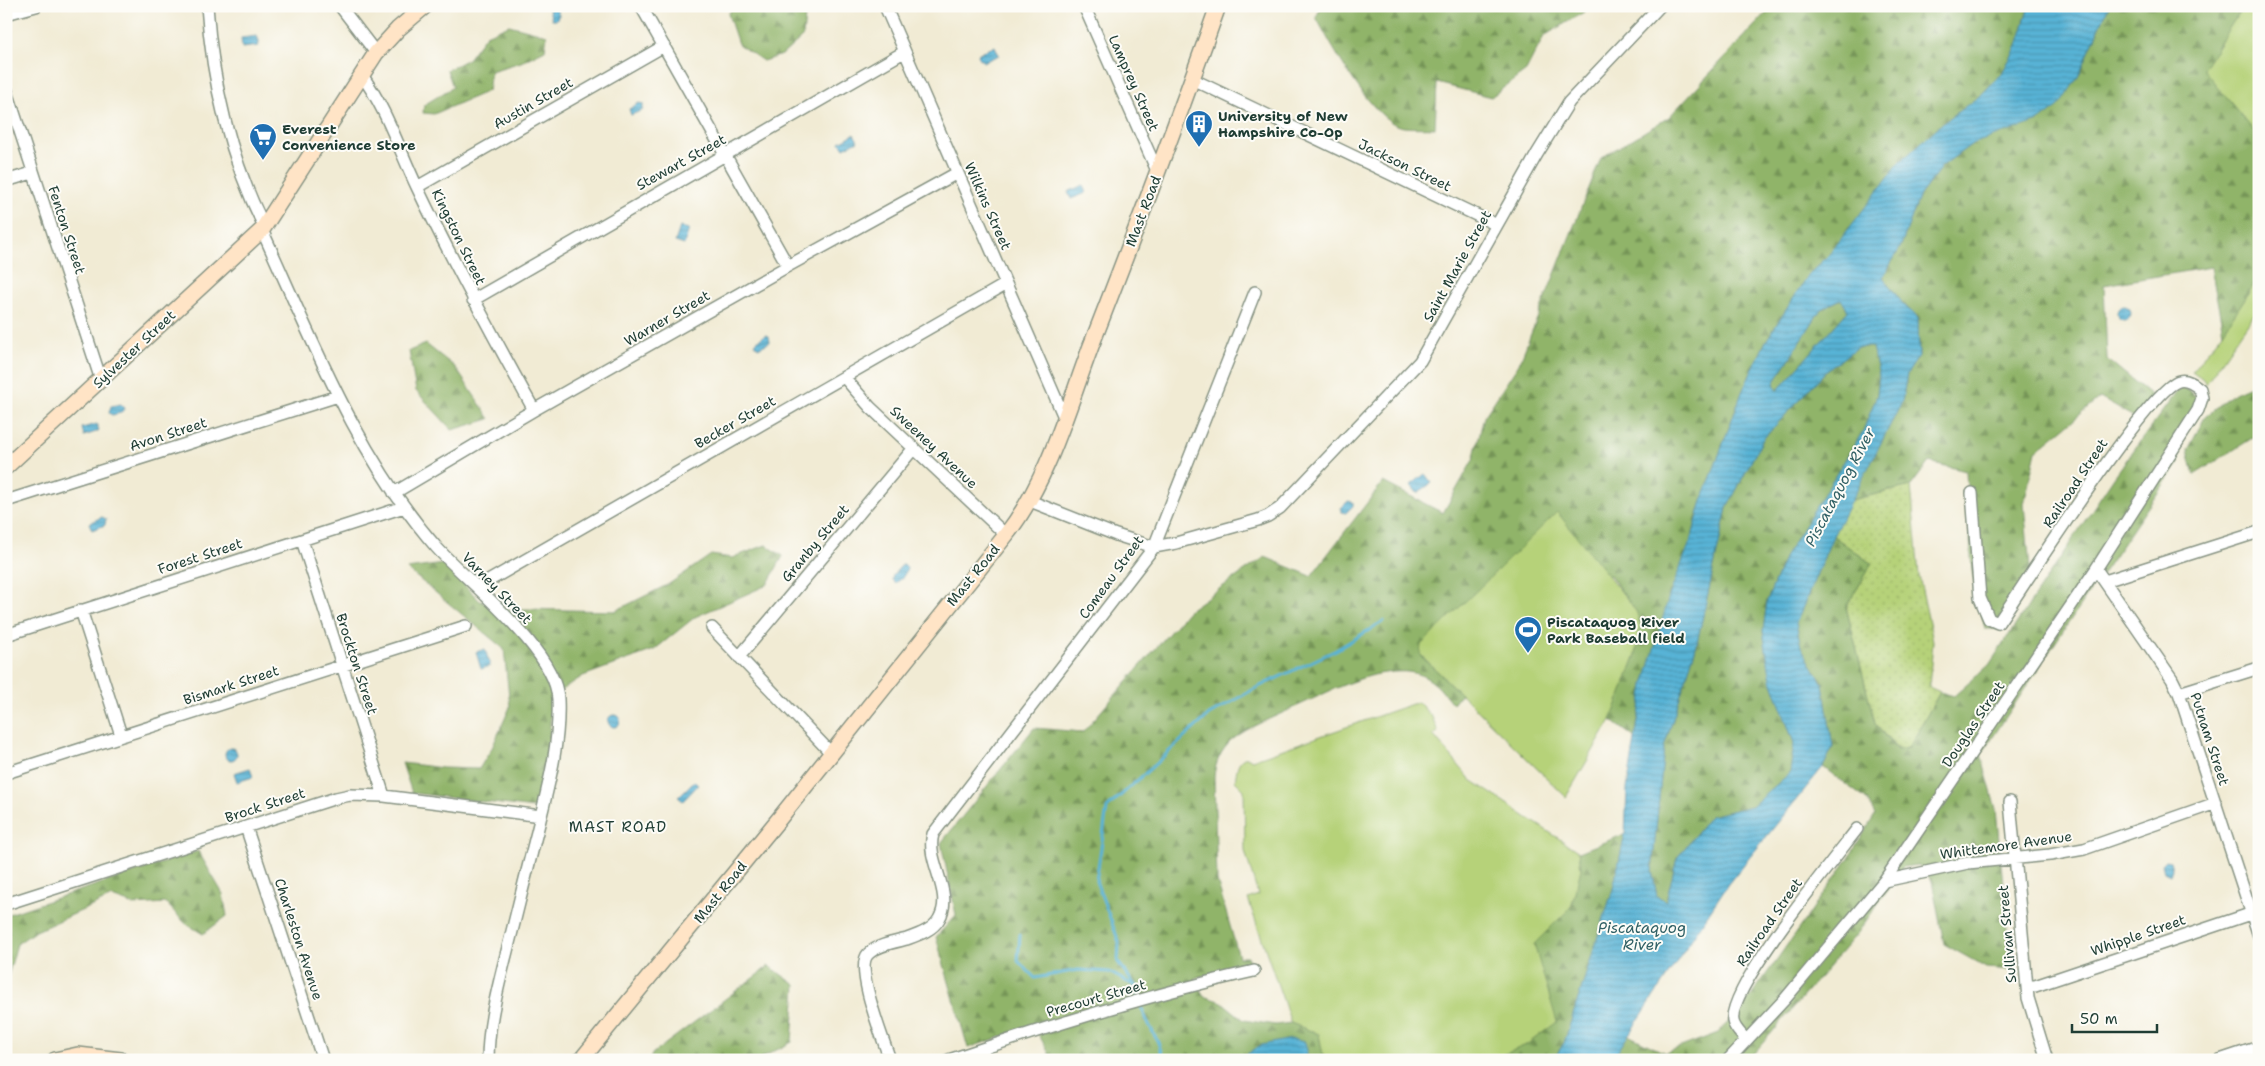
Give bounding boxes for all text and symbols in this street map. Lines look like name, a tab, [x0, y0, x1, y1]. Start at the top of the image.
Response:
street label: Lamprey Street	[1105, 32, 1163, 134]
street label: Austin Street	[490, 73, 576, 133]
place label: University of New Hampshire Co-Op	[1218, 107, 1348, 141]
building icon: University of New Hampshire Co-Op	[1184, 109, 1214, 148]
place label: Everest Convenience Store	[282, 120, 416, 154]
supermarket icon: Everest Convenience Store	[248, 122, 278, 161]
street label: Stewart Street	[633, 130, 729, 194]
street label: Jackson Street	[1356, 135, 1454, 195]
street label: Wilkins Street	[961, 159, 1015, 253]
street label: Mast Road	[1121, 173, 1165, 249]
street label: Fenton Street	[44, 183, 90, 277]
street label: Kingston Street	[428, 186, 490, 288]
street label: Saint Marie Street	[1419, 207, 1495, 325]
street label: Warner Street	[621, 286, 713, 350]
street label: Sylvester Street	[89, 306, 179, 392]
street label: Becker Street	[691, 392, 779, 452]
street label: Sweeney Avenue	[886, 402, 982, 492]
street label: Avon Street	[127, 413, 209, 455]
water label: Piscataquog River	[1800, 423, 1880, 550]
street label: Railroad Street	[2039, 435, 2111, 531]
street label: Granby Street	[777, 501, 853, 585]
street label: Comeau Street	[1075, 532, 1147, 622]
street label: Forest Street	[155, 534, 245, 578]
street label: Mast Road	[942, 540, 1004, 610]
street label: Varney Street	[458, 548, 536, 628]
street label: Brockton Street	[332, 611, 382, 717]
place label: Piscataquog River Park Baseball field	[1547, 613, 1685, 647]
sports icon: Piscataquog River Park Baseball field	[1513, 615, 1543, 654]
street label: Bismark Street	[181, 661, 281, 709]
street label: Douglas Street	[1938, 678, 2008, 770]
street label: Putnam Street	[2186, 690, 2234, 788]
street label: Brock Street	[223, 784, 307, 826]
district label: MAST ROAD	[569, 817, 667, 837]
street label: Whittemore Avenue	[1939, 827, 2073, 863]
street label: Mast Road	[689, 857, 751, 927]
street label: Railroad Street	[1732, 874, 1806, 970]
street label: Charleston Avenue	[271, 876, 327, 1002]
street label: Sullivan Street	[1994, 884, 2020, 984]
street label: Whipple Street	[2088, 910, 2188, 960]
water label: Piscataquog River	[1598, 918, 1686, 955]
street label: Precourt Street	[1044, 975, 1148, 1021]
scale bar	[2072, 1001, 2158, 1033]
text: 50 m	[2080, 1009, 2118, 1029]

